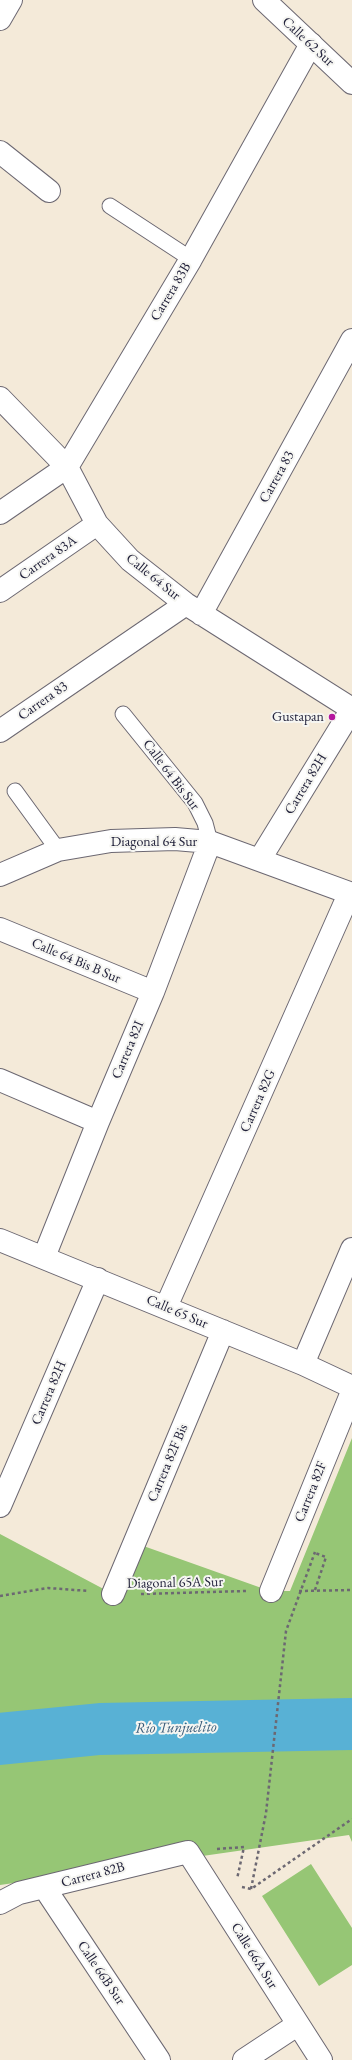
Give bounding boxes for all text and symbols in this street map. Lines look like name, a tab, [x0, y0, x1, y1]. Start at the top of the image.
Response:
street label: Calle 62 Sur	[278, 14, 338, 70]
street label: Carrera 83B	[147, 260, 195, 324]
street label: Carrera 83	[256, 448, 298, 506]
street label: Carrera 83A	[16, 532, 80, 584]
street label: Calle 64 Sur	[122, 550, 184, 604]
street label: Carrera 83	[15, 678, 71, 724]
place label: Gustapan	[272, 709, 324, 725]
marker: Gustapan	[327, 712, 337, 722]
street label: Calle 64 Bis Sur	[139, 736, 203, 814]
street label: Carrera 82H	[281, 750, 331, 818]
street label: Diagonal 64 Sur	[111, 834, 197, 850]
street label: Calle 64 Bis B Sur	[29, 935, 123, 987]
street label: Carrera 82I	[108, 1018, 148, 1082]
street label: Carrera 82G	[237, 1067, 279, 1135]
street label: Calle 65 Sur	[144, 1292, 210, 1332]
street label: Carrera 82H	[28, 1358, 70, 1428]
street label: Carrera 82F Bis	[144, 1422, 192, 1504]
street label: Carrera 82F	[291, 1459, 331, 1525]
street label: Diagonal 65A Sur	[127, 1574, 223, 1592]
water label: Río Tunjuelito	[135, 1718, 217, 1738]
street label: Carrera 82B	[59, 1858, 127, 1892]
street label: Calle 66A Sur	[227, 1920, 281, 1992]
street label: Calle 66B Sur	[73, 1938, 129, 2008]

